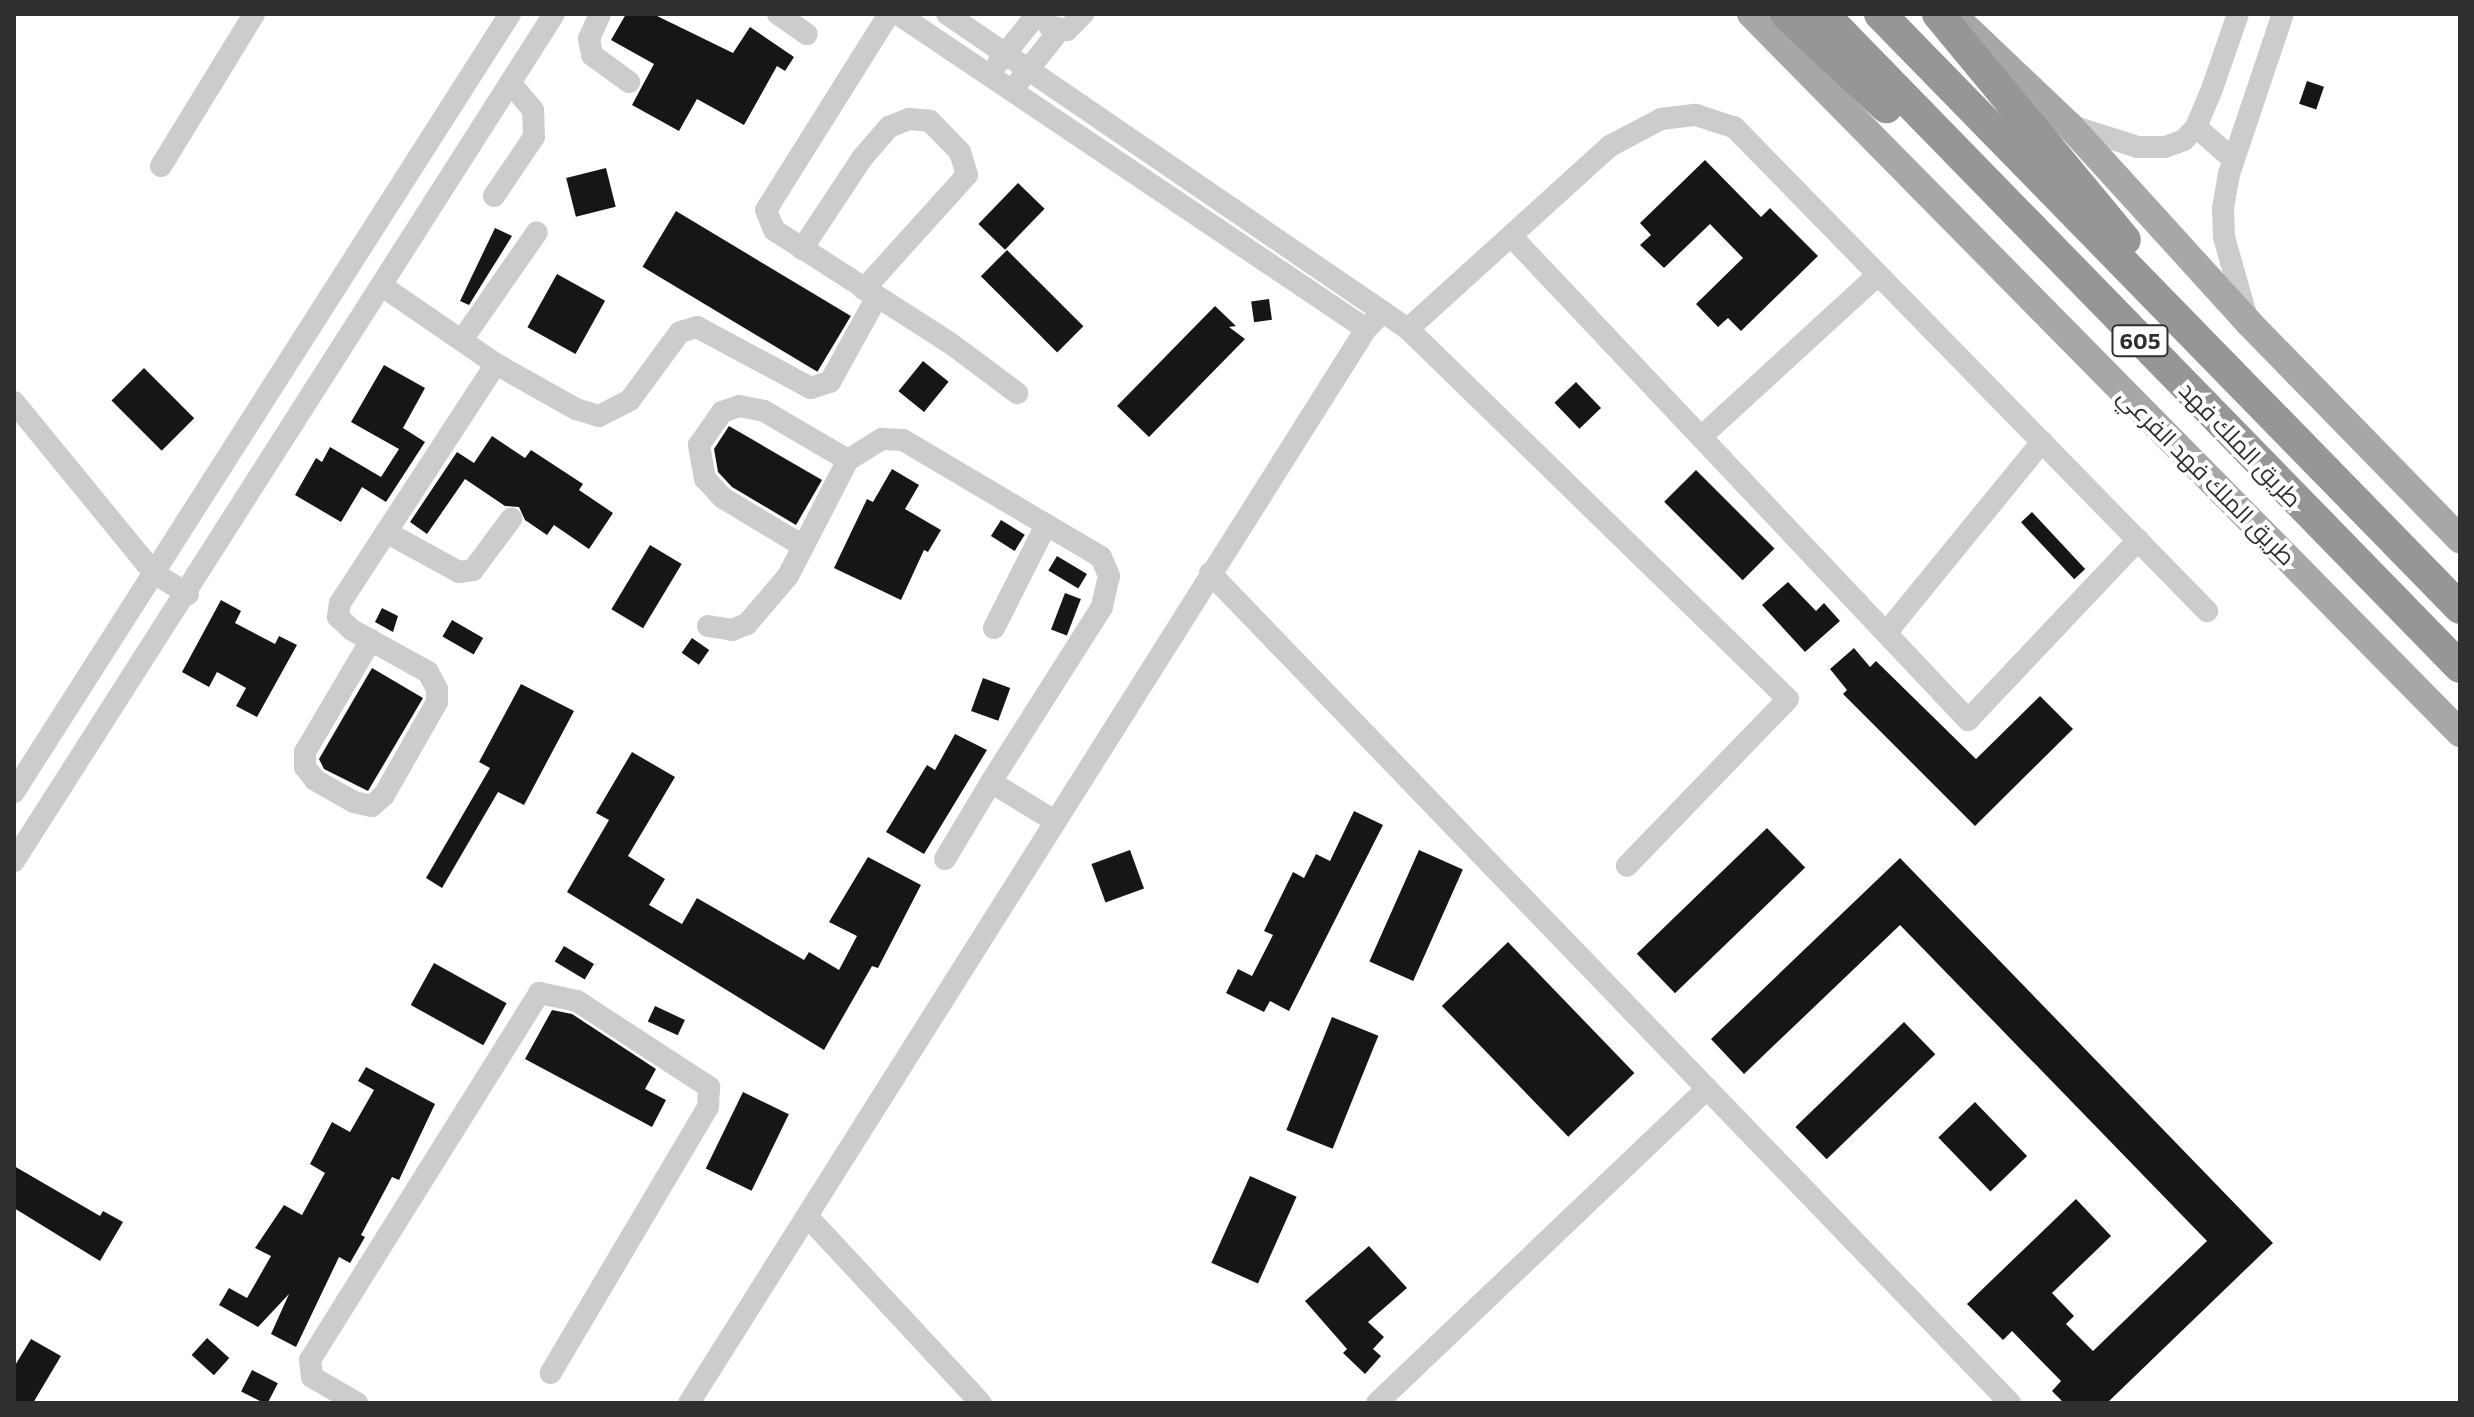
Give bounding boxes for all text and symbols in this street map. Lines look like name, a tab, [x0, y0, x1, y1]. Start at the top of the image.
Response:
road number: 605	[2110, 323, 2170, 359]
street label: طريق الملك فهد	[2174, 375, 2308, 513]
street label: طريق الملك فهد الفرعي	[2112, 381, 2302, 571]

